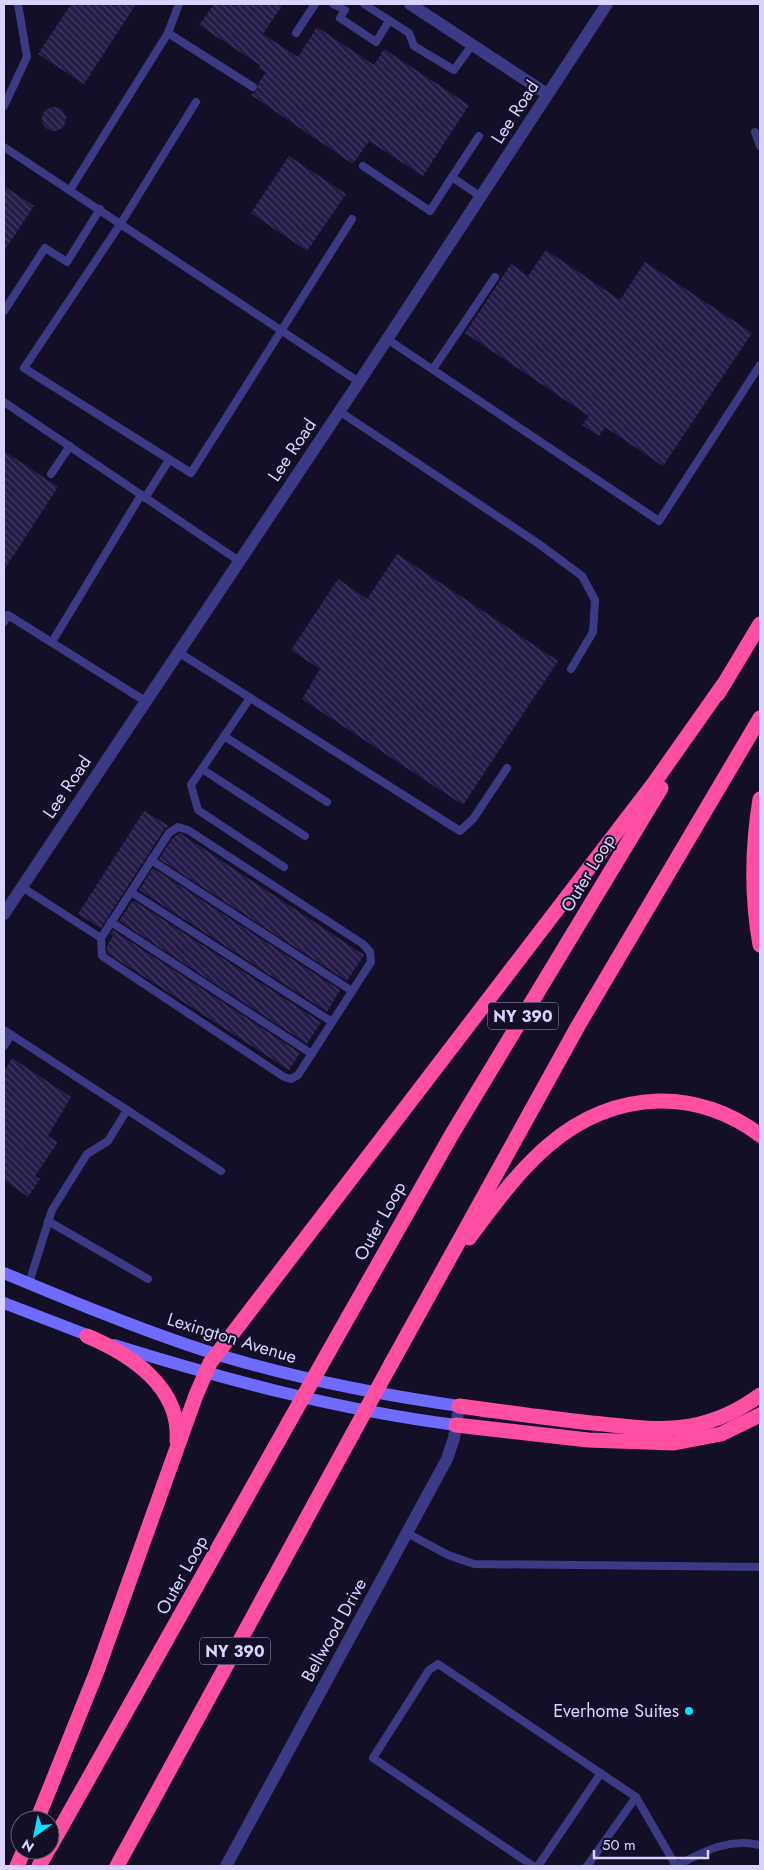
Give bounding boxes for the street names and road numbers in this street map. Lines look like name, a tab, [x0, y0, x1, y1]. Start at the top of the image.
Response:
street label: Lee Road	[485, 75, 545, 149]
street label: Lee Road	[261, 413, 323, 487]
street label: Lee Road	[36, 750, 98, 824]
street label: Outer Loop	[554, 829, 622, 917]
road number: NY 390	[488, 1002, 558, 1030]
street label: Outer Loop	[348, 1177, 412, 1265]
street label: Lexington Avenue	[164, 1306, 300, 1370]
street label: Outer Loop	[150, 1531, 214, 1619]
street label: Bellwood Drive	[295, 1573, 373, 1687]
road number: NY 390	[200, 1638, 270, 1664]

